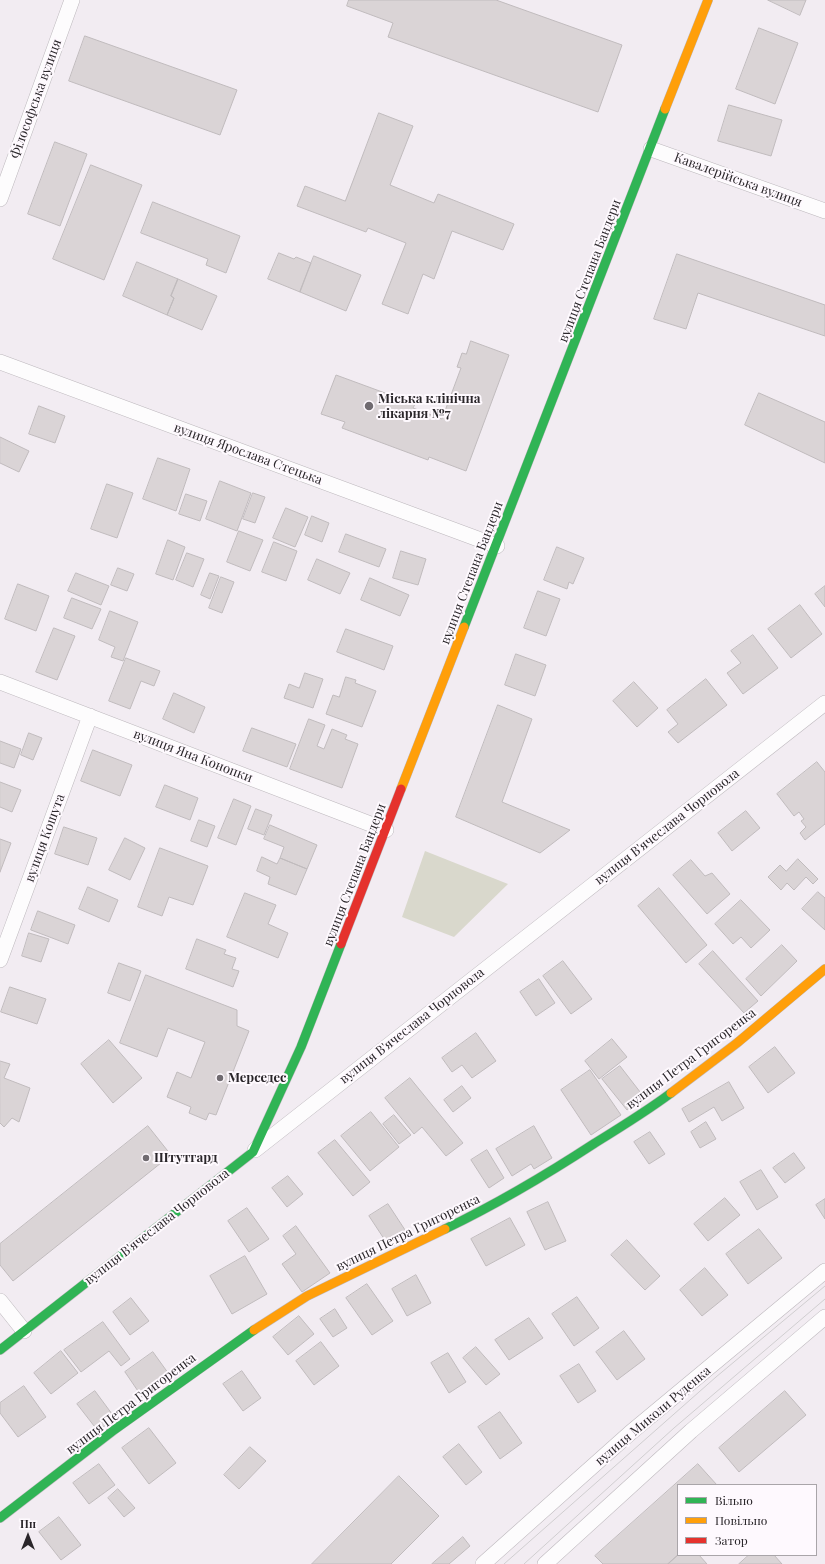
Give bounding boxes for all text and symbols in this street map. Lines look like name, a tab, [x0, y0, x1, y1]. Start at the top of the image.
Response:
street label: Філософська вулиця	[7, 37, 65, 161]
street label: Кавалерійська вулиця	[672, 150, 804, 210]
street label: вулиця Степана Бандери	[556, 197, 624, 345]
place label: Міська клінічна лікарня №7	[378, 391, 481, 422]
marker: Міська клінічна лікарня №7	[363, 400, 375, 412]
street label: вулиця Ярослава Стецька	[172, 420, 324, 488]
street label: вулиця Степана Бандери	[438, 499, 506, 647]
street label: вулиця Яна Конопки	[131, 726, 255, 786]
street label: вулиця В'ячеслава Чорновола	[592, 766, 742, 888]
street label: вулиця Кошута	[22, 792, 68, 884]
street label: вулиця Степана Бандери	[321, 801, 389, 949]
street label: вулиця В'ячеслава Чорновола	[337, 965, 487, 1087]
street label: вулиця Петра Григоренка	[623, 1005, 759, 1113]
place label: Мерседес	[228, 1070, 287, 1086]
marker: Мерседес	[215, 1073, 225, 1083]
place label: Штутгард	[154, 1150, 218, 1166]
marker: Штутгард	[141, 1153, 151, 1163]
street label: вулиця В'ячеслава Чорновола	[82, 1166, 232, 1288]
street label: вулиця Петра Григоренка	[334, 1191, 482, 1275]
street label: вулиця Петра Григоренка	[63, 1350, 199, 1458]
street label: вулиця Миколи Руденка	[592, 1363, 714, 1469]
legend	[677, 1484, 817, 1556]
text: Вільно	[715, 1492, 753, 1508]
text: Повільно	[715, 1512, 767, 1528]
north arrow	[8, 1516, 48, 1556]
text: Пн	[20, 1516, 36, 1531]
text: Затор	[715, 1532, 748, 1548]

